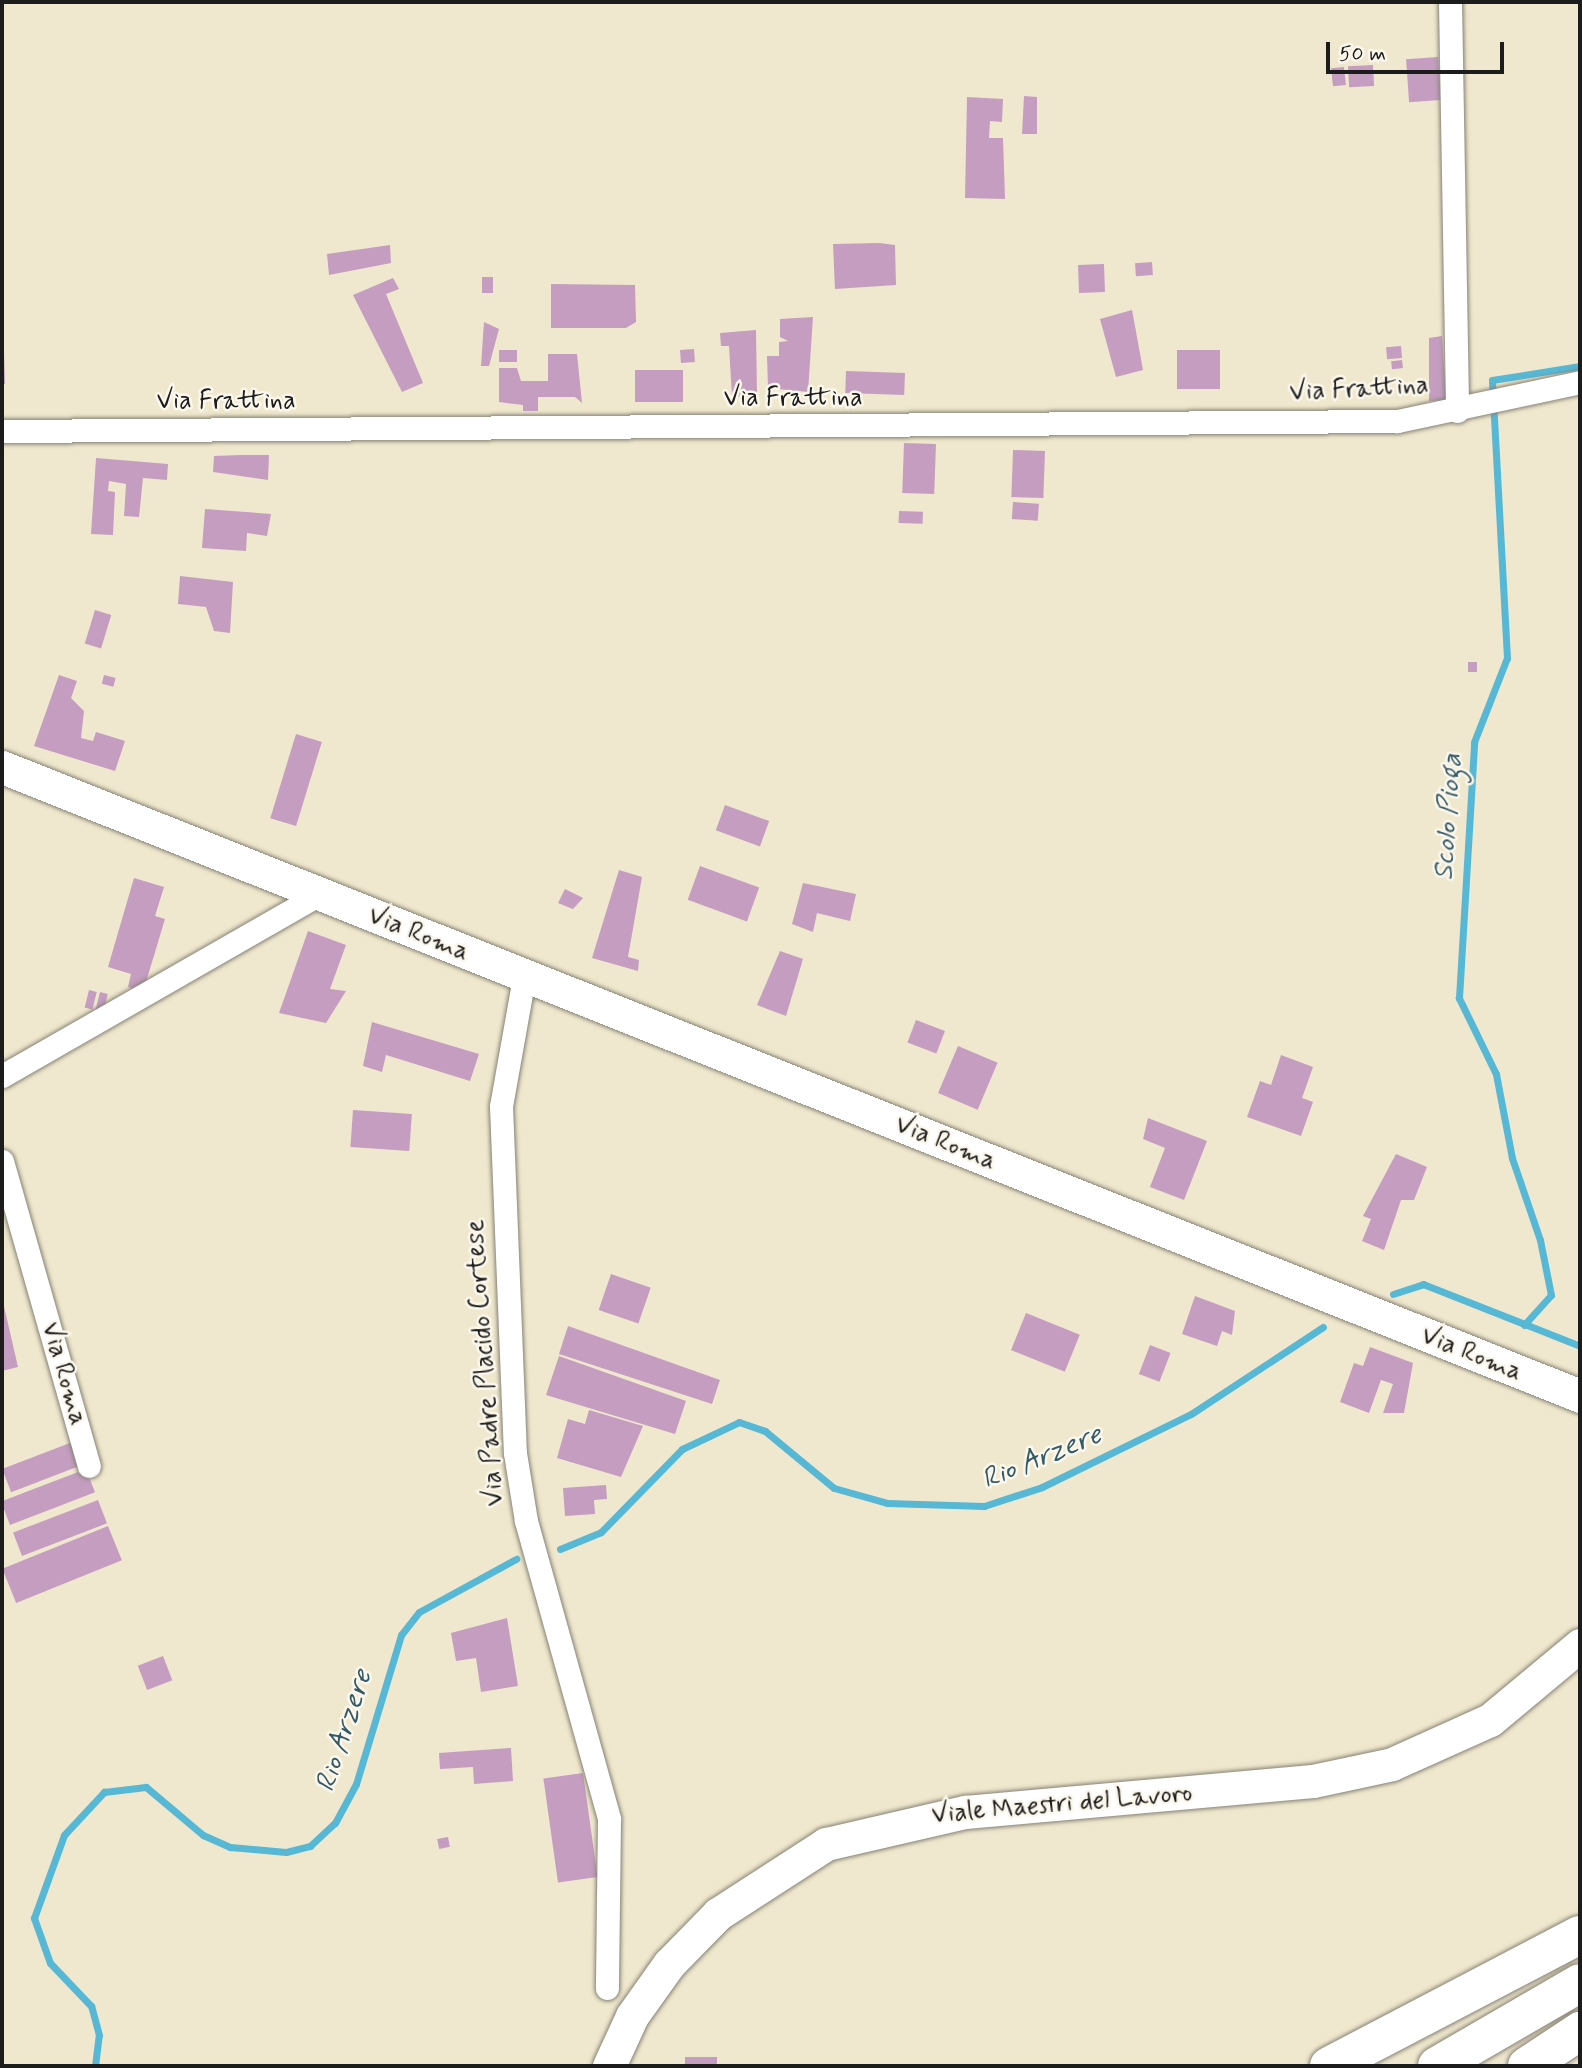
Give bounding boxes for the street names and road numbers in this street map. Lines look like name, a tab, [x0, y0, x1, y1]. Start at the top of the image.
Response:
street label: Via Frattina	[1289, 371, 1429, 409]
street label: Via Frattina	[724, 383, 862, 415]
street label: Via Frattina	[157, 386, 295, 418]
street label: Via Roma	[363, 901, 473, 969]
street label: Via Roma	[890, 1110, 1000, 1178]
street label: Via Padre Placido Cortese	[461, 1221, 511, 1505]
street label: Via Roma	[33, 1319, 93, 1429]
street label: Via Roma	[1416, 1321, 1526, 1389]
street label: Viale Maestri del Lavoro	[930, 1778, 1194, 1832]

